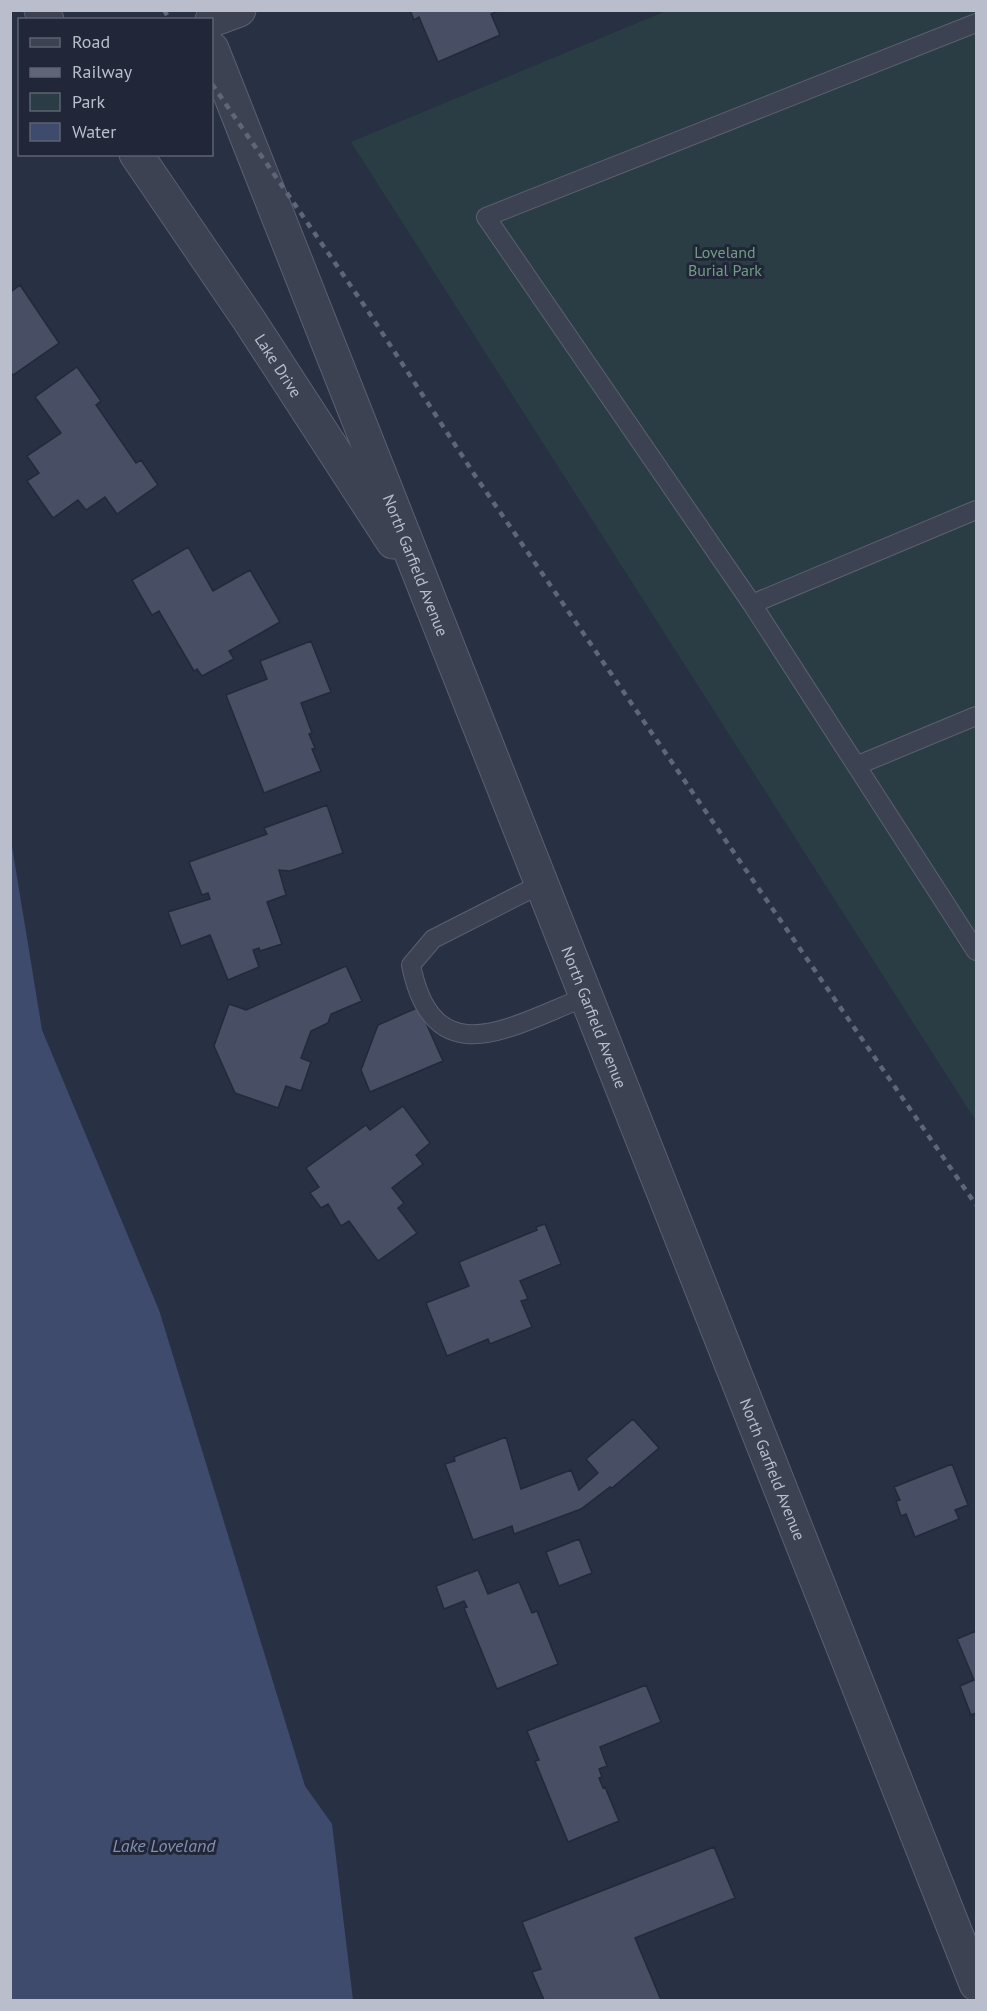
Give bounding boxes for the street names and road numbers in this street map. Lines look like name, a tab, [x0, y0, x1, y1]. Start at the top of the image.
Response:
street label: Lake Drive	[251, 330, 306, 401]
street label: North Garfield Avenue	[379, 491, 453, 639]
street label: North Garfield Avenue	[557, 943, 631, 1091]
street label: North Garfield Avenue	[736, 1395, 810, 1543]

